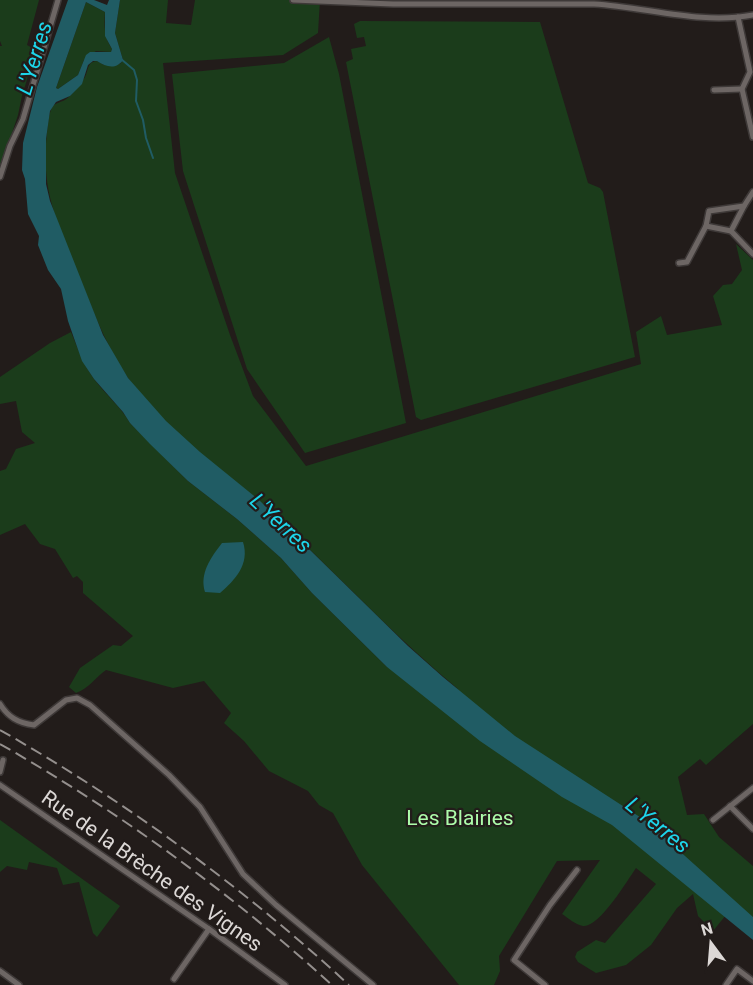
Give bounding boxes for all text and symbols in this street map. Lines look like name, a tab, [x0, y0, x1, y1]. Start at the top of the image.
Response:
water label: L'Yerres	[11, 18, 57, 98]
water label: L'Yerres	[245, 488, 317, 558]
street label: Rue de la Brèche des Vignes	[37, 786, 267, 956]
water label: L'Yerres	[621, 792, 695, 858]
park label: Les Blairies	[406, 806, 514, 830]
north arrow	[681, 913, 741, 973]
text: N	[699, 918, 715, 940]

